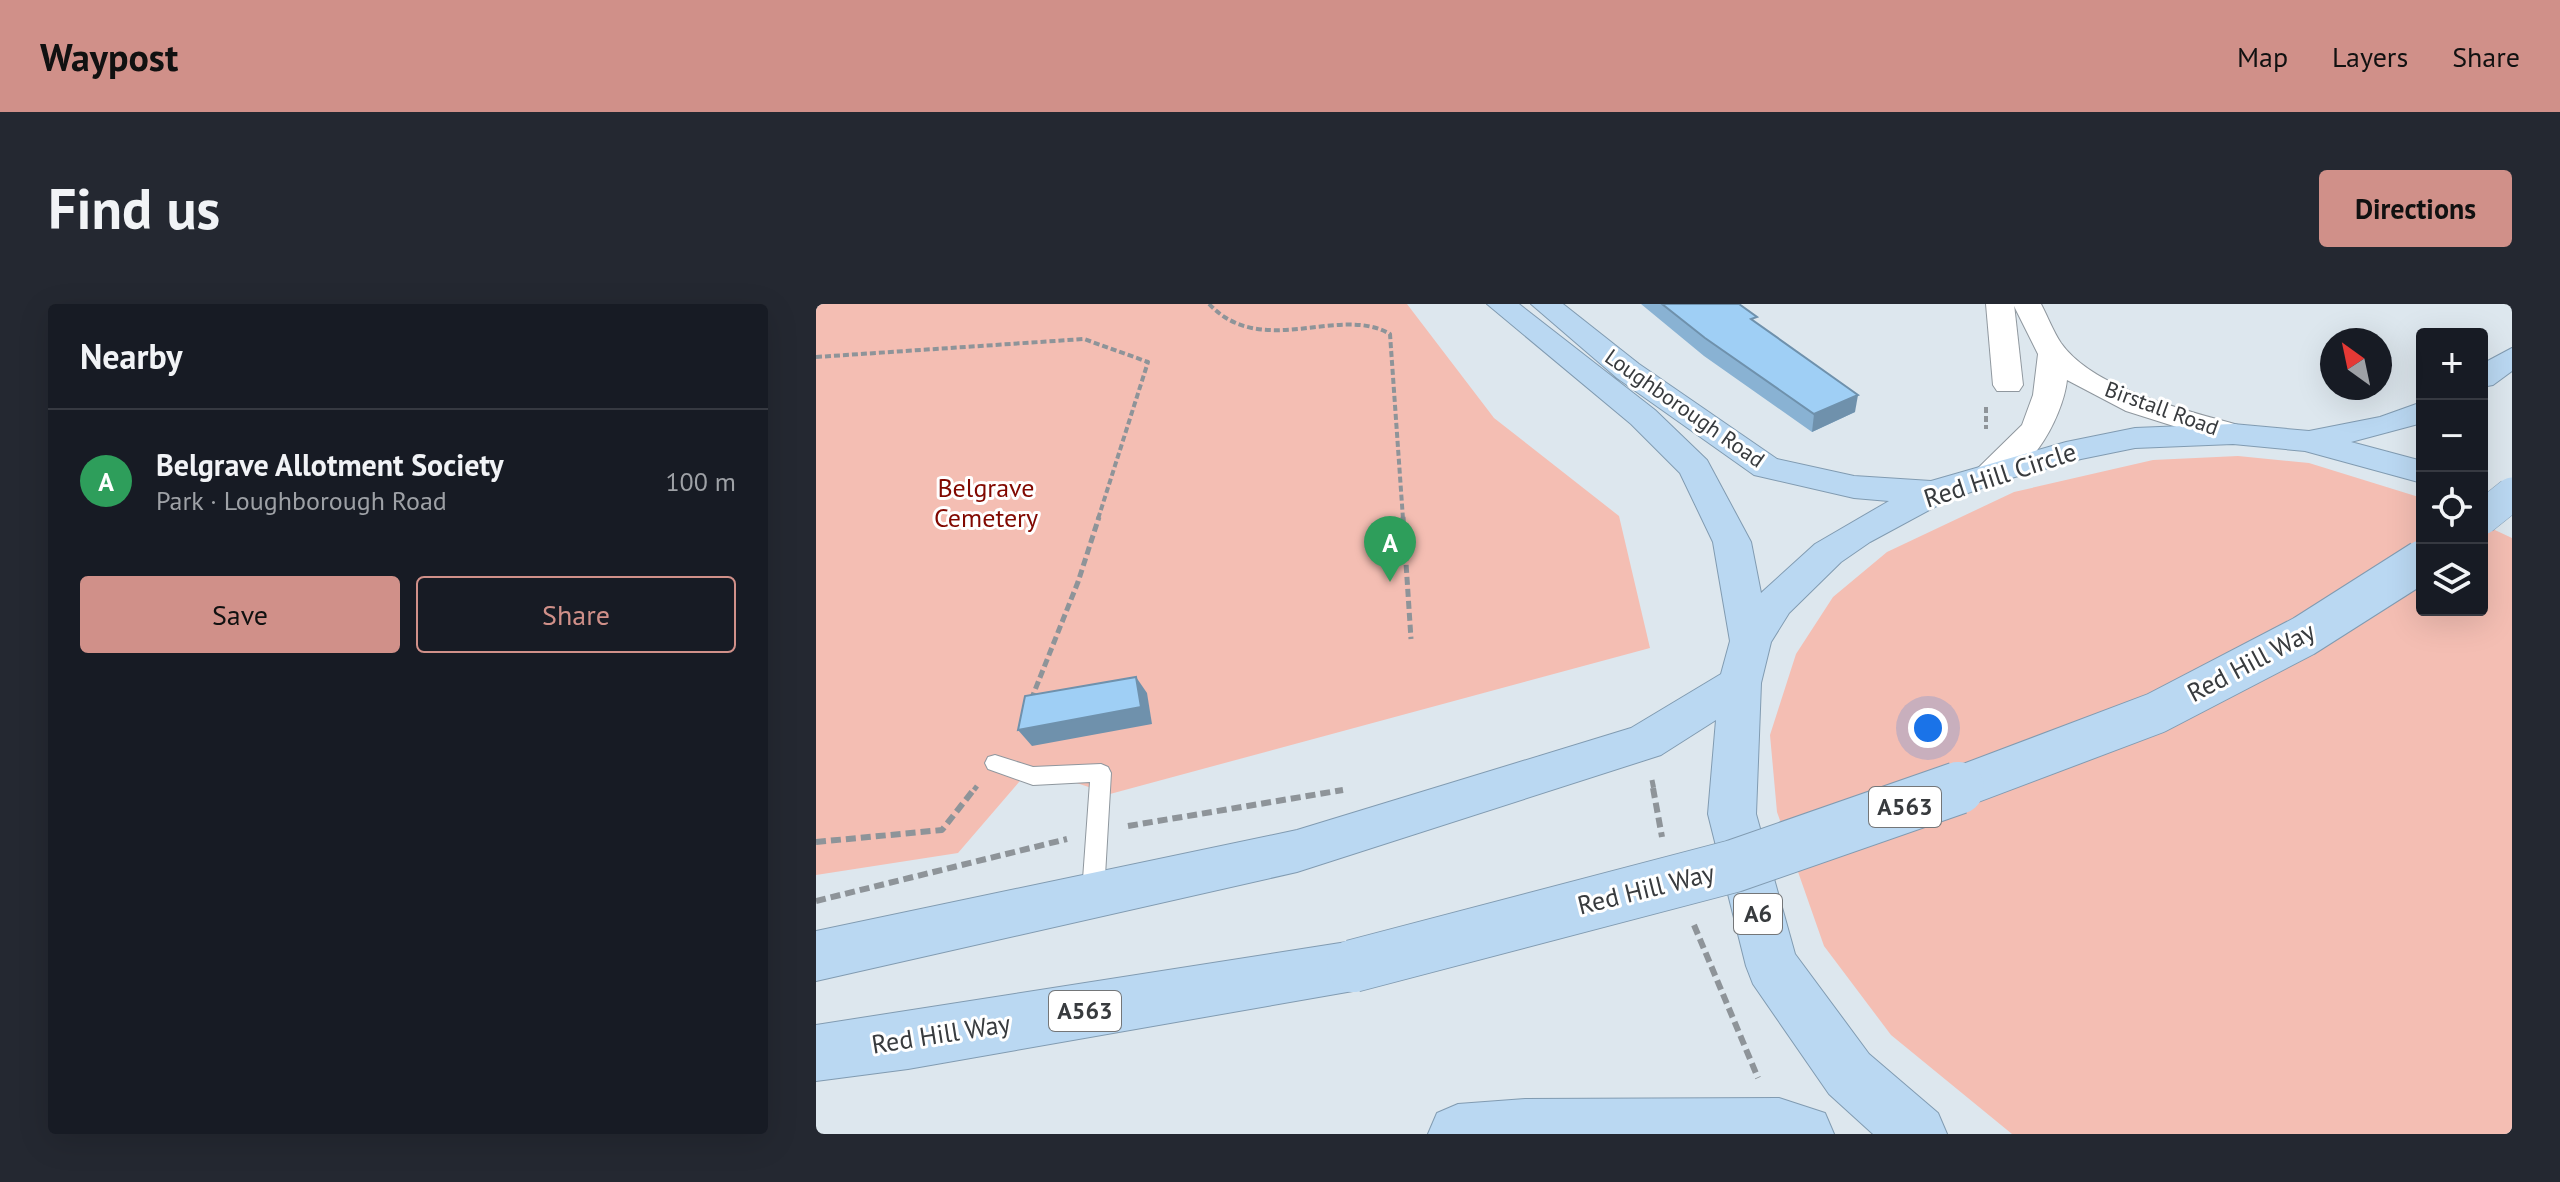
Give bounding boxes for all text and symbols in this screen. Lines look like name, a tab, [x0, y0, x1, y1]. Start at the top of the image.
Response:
text: Waypost	[40, 32, 178, 81]
text: Map	[2237, 38, 2288, 75]
text: Layers	[2332, 38, 2408, 75]
text: Share	[2452, 38, 2520, 75]
button: Directions	[2319, 170, 2512, 247]
text: Find us	[48, 172, 220, 244]
north arrow	[2320, 328, 2392, 400]
map controls	[2416, 328, 2488, 616]
button: +	[2416, 328, 2488, 400]
text: Nearby	[80, 334, 182, 378]
street label: Loughborough Road	[1600, 342, 1770, 474]
street label: Birstall Road	[2101, 374, 2223, 442]
button: −	[2416, 400, 2488, 472]
street label: Red Hill Circle	[1920, 434, 2080, 515]
text: Belgrave Allotment Society	[156, 445, 504, 484]
text: A	[98, 465, 114, 498]
text: 100 m	[665, 465, 736, 498]
park label: Belgrave Cemetery	[934, 471, 1038, 534]
button: locate	[2416, 472, 2488, 544]
text: Park · Loughborough Road	[156, 484, 447, 517]
pin: A	[1364, 516, 1416, 582]
button: layers	[2416, 544, 2488, 616]
button: Save	[80, 576, 400, 653]
button: Share	[416, 576, 736, 653]
street label: Red Hill Way	[2181, 614, 2320, 709]
your location	[1908, 708, 1948, 748]
road number: A563	[1869, 787, 1941, 827]
street label: Red Hill Way	[1574, 856, 1718, 921]
road number: A6	[1734, 894, 1782, 934]
road number: A563	[1049, 991, 1121, 1031]
street label: Red Hill Way	[869, 1006, 1013, 1061]

